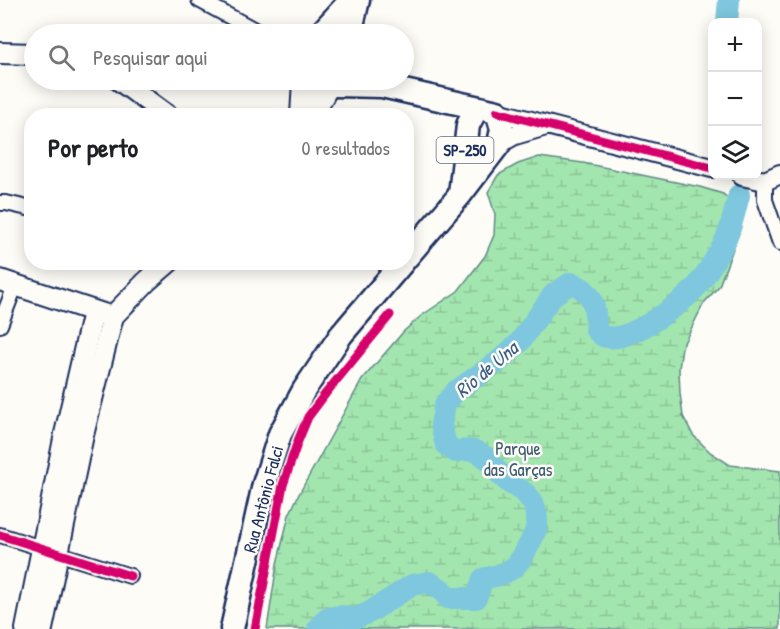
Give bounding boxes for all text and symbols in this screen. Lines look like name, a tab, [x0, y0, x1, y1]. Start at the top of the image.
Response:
map controls	[708, 18, 762, 180]
button: +	[708, 18, 762, 72]
search box	[24, 24, 414, 90]
icon: search	[45, 41, 78, 74]
text: Pesquisar aqui	[93, 42, 208, 72]
button: −	[708, 72, 762, 126]
button: layers	[708, 126, 762, 180]
text: Por perto	[48, 130, 138, 165]
text: 0 resultados	[301, 134, 390, 161]
road number: SP-250	[436, 137, 494, 163]
water label: Rio de Una	[449, 333, 525, 403]
park label: Parque das Garças	[484, 436, 552, 482]
street label: Rua Antônio Falci	[237, 443, 289, 555]

